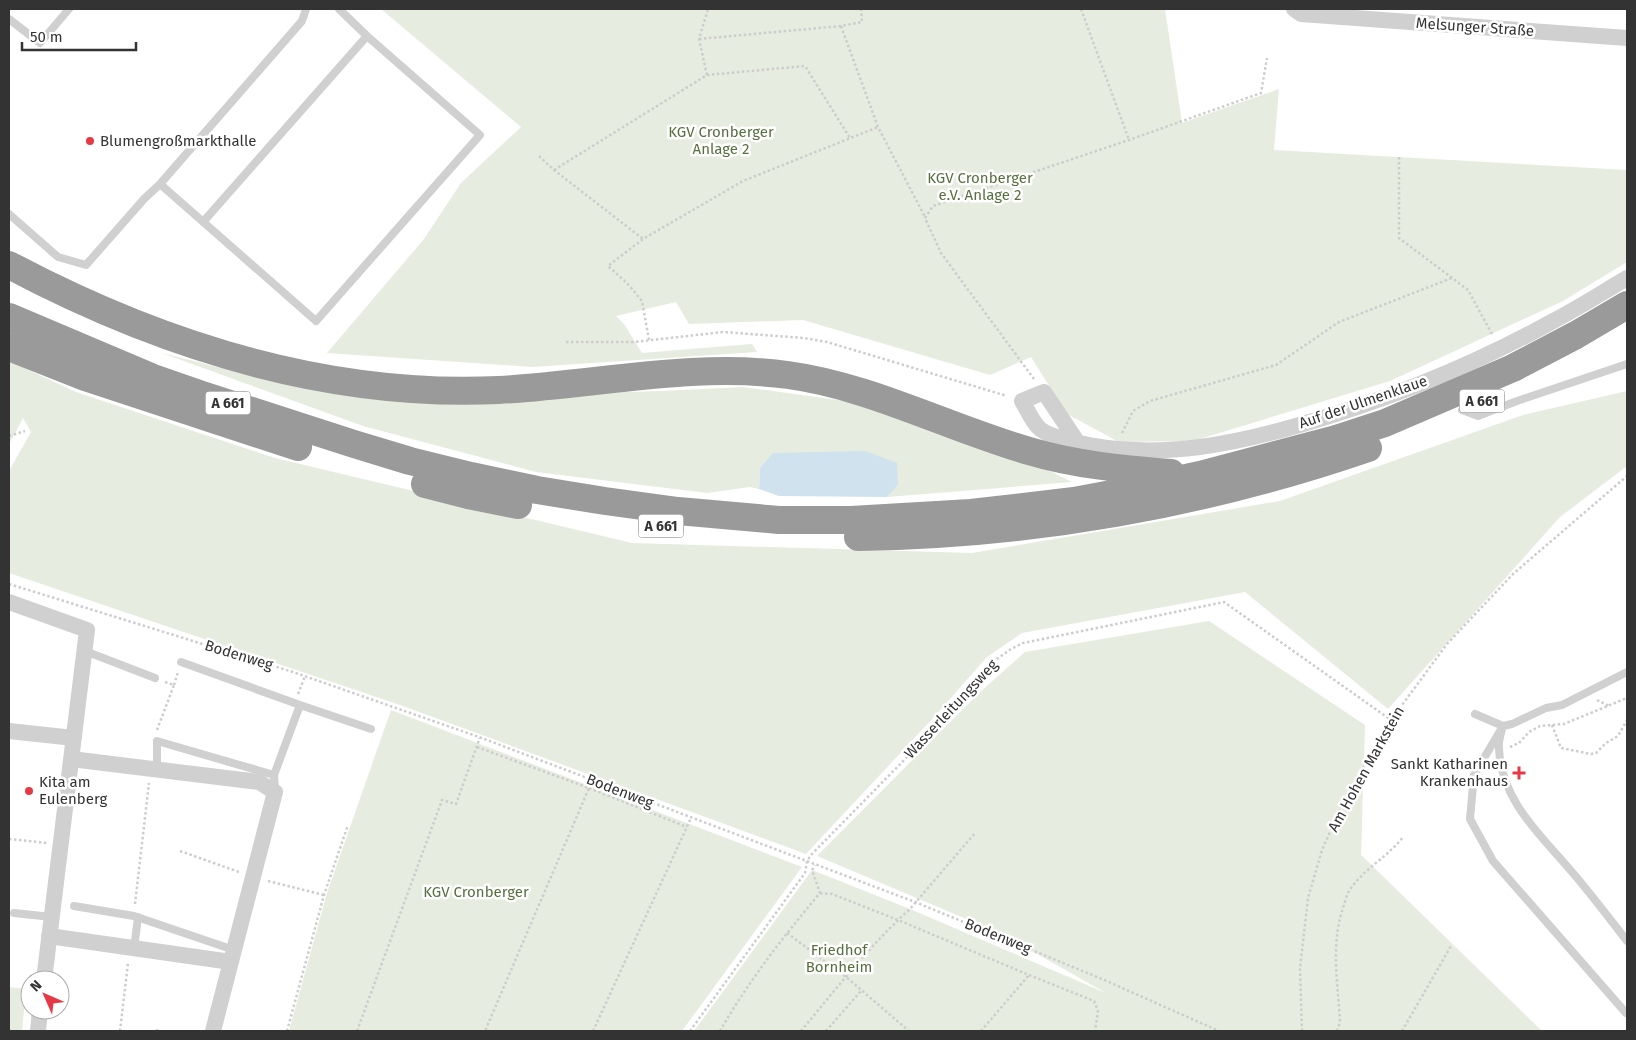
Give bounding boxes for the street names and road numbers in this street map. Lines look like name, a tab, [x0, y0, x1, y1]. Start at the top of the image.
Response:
street label: Melsunger Straße	[1415, 14, 1535, 40]
street label: Auf der Ulmenklaue	[1297, 372, 1429, 432]
road number: A 661	[1460, 390, 1504, 412]
road number: A 661	[206, 392, 250, 414]
road number: A 661	[638, 514, 684, 538]
street label: Bodenweg	[203, 636, 276, 674]
street label: Wasserleitungsweg	[901, 656, 1002, 762]
street label: Am Hohen Markstein	[1324, 703, 1408, 835]
street label: Bodenweg	[584, 770, 656, 812]
street label: Bodenweg	[962, 914, 1034, 958]

